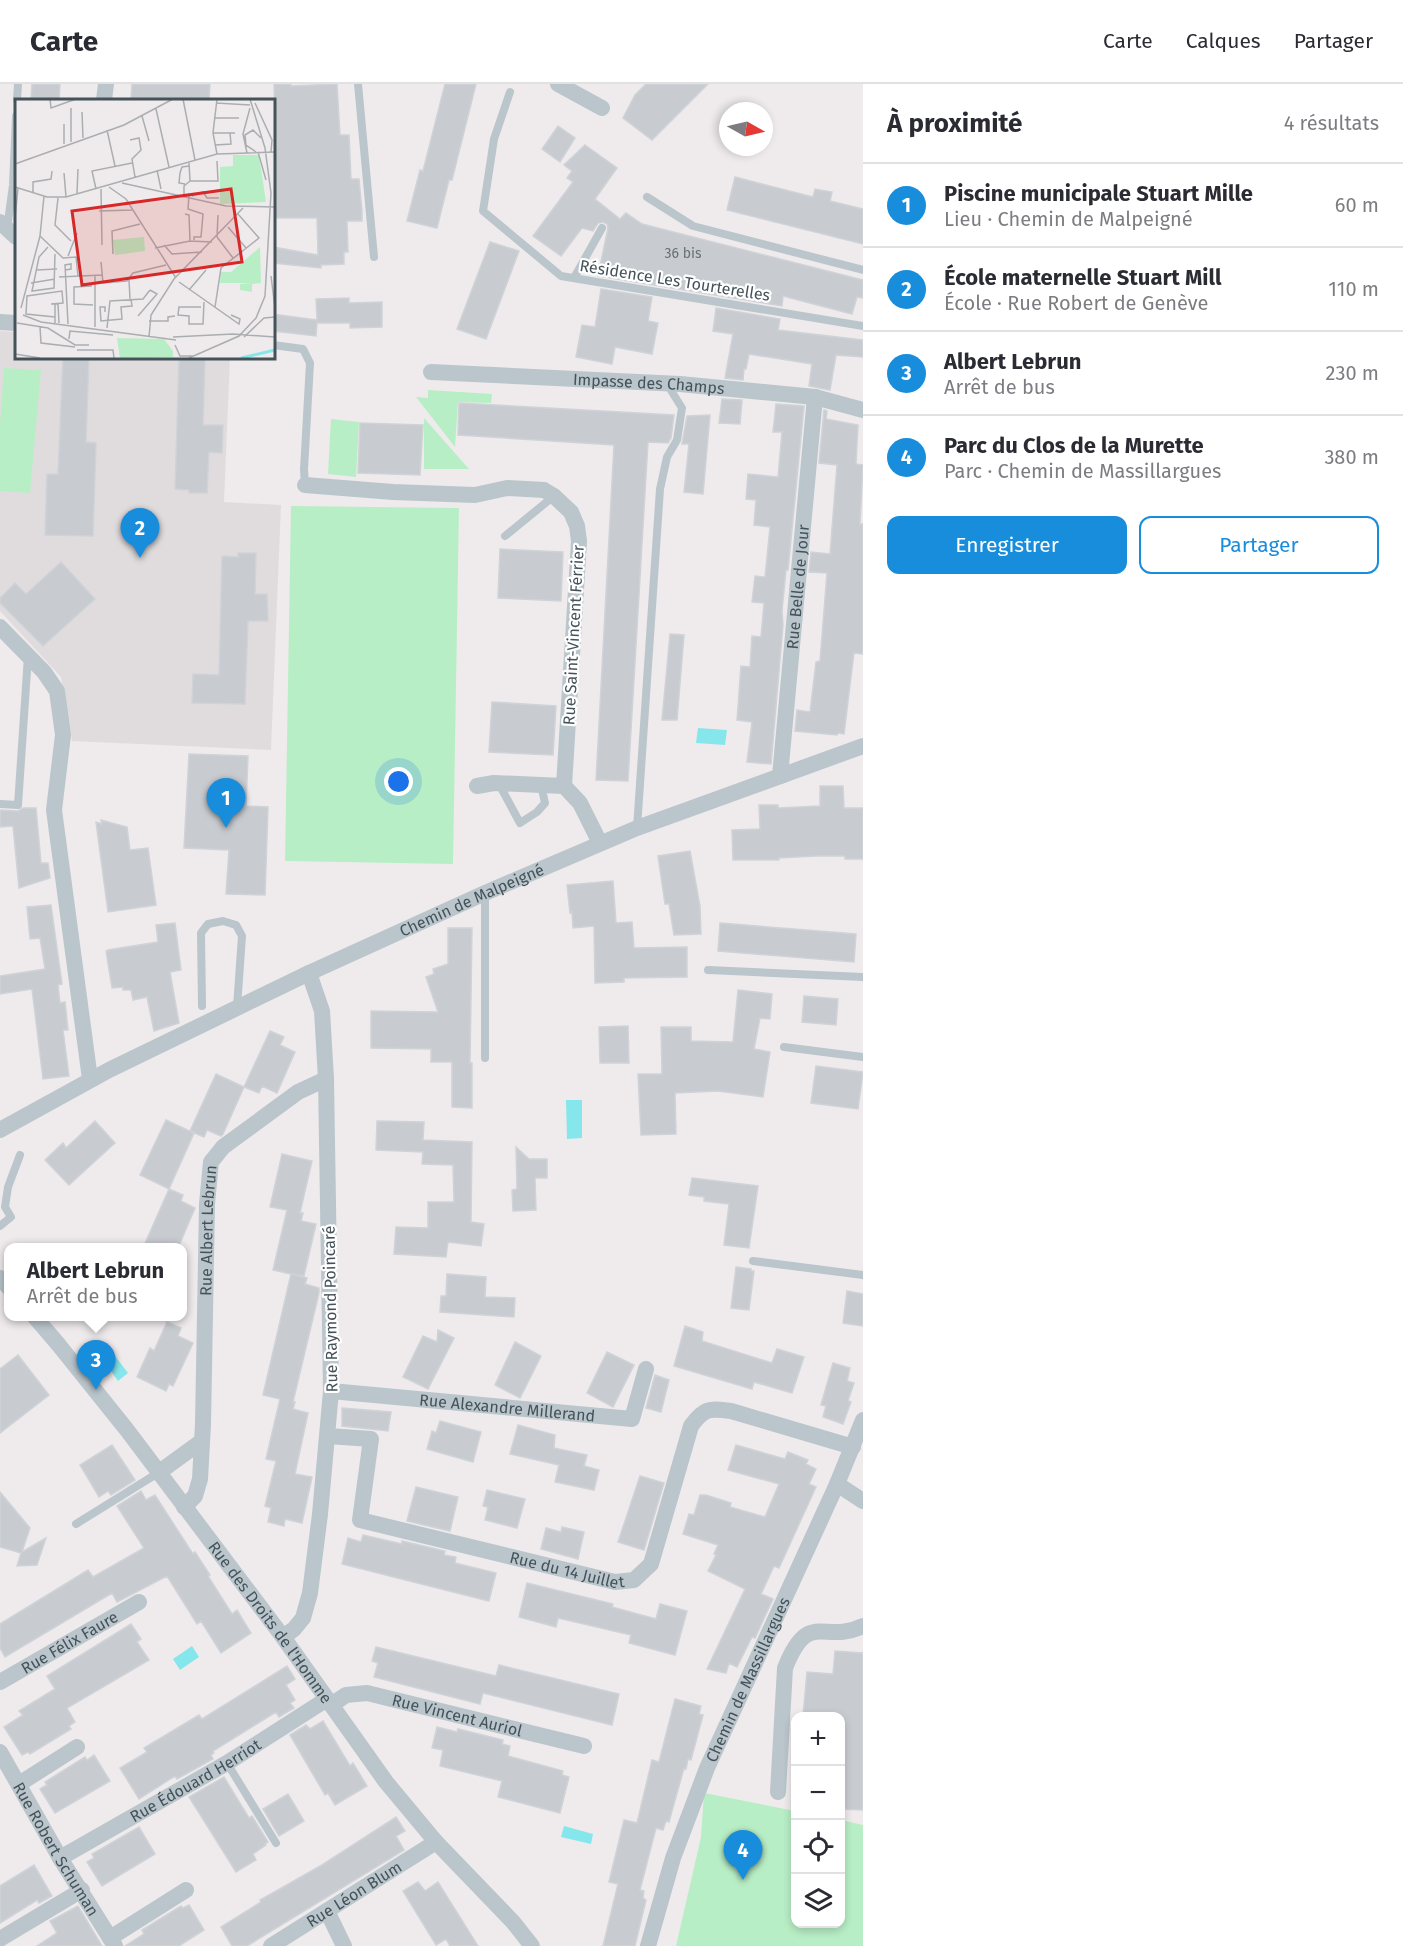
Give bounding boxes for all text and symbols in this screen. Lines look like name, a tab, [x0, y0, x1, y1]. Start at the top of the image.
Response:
text: Carte	[30, 25, 98, 58]
text: Carte	[1103, 28, 1153, 54]
text: Calques	[1186, 28, 1261, 54]
text: Partager	[1294, 28, 1373, 54]
inset map	[15, 99, 274, 358]
north arrow	[719, 102, 773, 156]
text: À proximité	[887, 108, 1022, 139]
text: 4 résultats	[1284, 111, 1379, 135]
text: Piscine municipale Stuart Mille	[944, 180, 1253, 207]
text: 1	[902, 193, 911, 217]
text: 60 m	[1335, 193, 1379, 217]
text: Lieu · Chemin de Malpeigné	[944, 207, 1193, 231]
house number: 36 bis	[665, 245, 702, 262]
street label: Résidence Les Tourterelles	[578, 256, 771, 305]
text: École maternelle Stuart Mill	[944, 264, 1222, 291]
text: 2	[901, 277, 912, 301]
text: 110 m	[1328, 277, 1379, 301]
text: École · Rue Robert de Genève	[944, 291, 1209, 315]
text: Albert Lebrun	[944, 348, 1081, 375]
text: 3	[901, 361, 912, 385]
text: 230 m	[1326, 361, 1379, 385]
street label: Impasse des Champs	[572, 370, 725, 398]
text: Arrêt de bus	[944, 375, 1055, 399]
text: Parc du Clos de la Murette	[944, 432, 1204, 459]
text: 4	[901, 445, 912, 469]
text: 380 m	[1324, 445, 1379, 469]
text: Parc · Chemin de Massillargues	[944, 459, 1221, 483]
pin: 2	[120, 508, 160, 558]
button: Enregistrer	[887, 516, 1127, 574]
button: Partager	[1139, 516, 1379, 574]
street label: Rue Belle de Jour	[783, 523, 813, 650]
street label: Rue Saint-Vincent Férrier	[559, 544, 588, 726]
your location	[384, 767, 413, 796]
pin: 1	[206, 778, 246, 828]
street label: Chemin de Malpeigné	[396, 860, 547, 941]
street label: Rue Albert Lebrun	[196, 1164, 221, 1296]
street label: Rue Raymond Poincaré	[320, 1225, 341, 1393]
popup	[4, 1243, 187, 1321]
text: Albert Lebrun	[27, 1257, 164, 1284]
text: Arrêt de bus	[27, 1284, 138, 1308]
pin: 3	[76, 1340, 116, 1390]
street label: Rue Alexandre Millerand	[418, 1390, 596, 1426]
street label: Rue des Droits de l'Homme	[204, 1538, 336, 1707]
street label: Rue du 14 Juillet	[508, 1548, 626, 1593]
street label: Chemin de Massillargues	[702, 1594, 794, 1765]
street label: Rue Félix Faure	[18, 1607, 121, 1678]
street label: Rue Vincent Auriol	[390, 1690, 525, 1741]
map controls	[791, 1712, 845, 1928]
button: +	[791, 1712, 845, 1766]
street label: Rue Édouard Herriot	[127, 1735, 265, 1826]
button: −	[791, 1766, 845, 1820]
street label: Rue Robert Schuman	[9, 1779, 103, 1920]
button: locate	[791, 1820, 845, 1874]
pin: 4	[724, 1830, 762, 1880]
street label: Rue Léon Blum	[303, 1857, 405, 1931]
button: layers	[791, 1874, 845, 1928]

